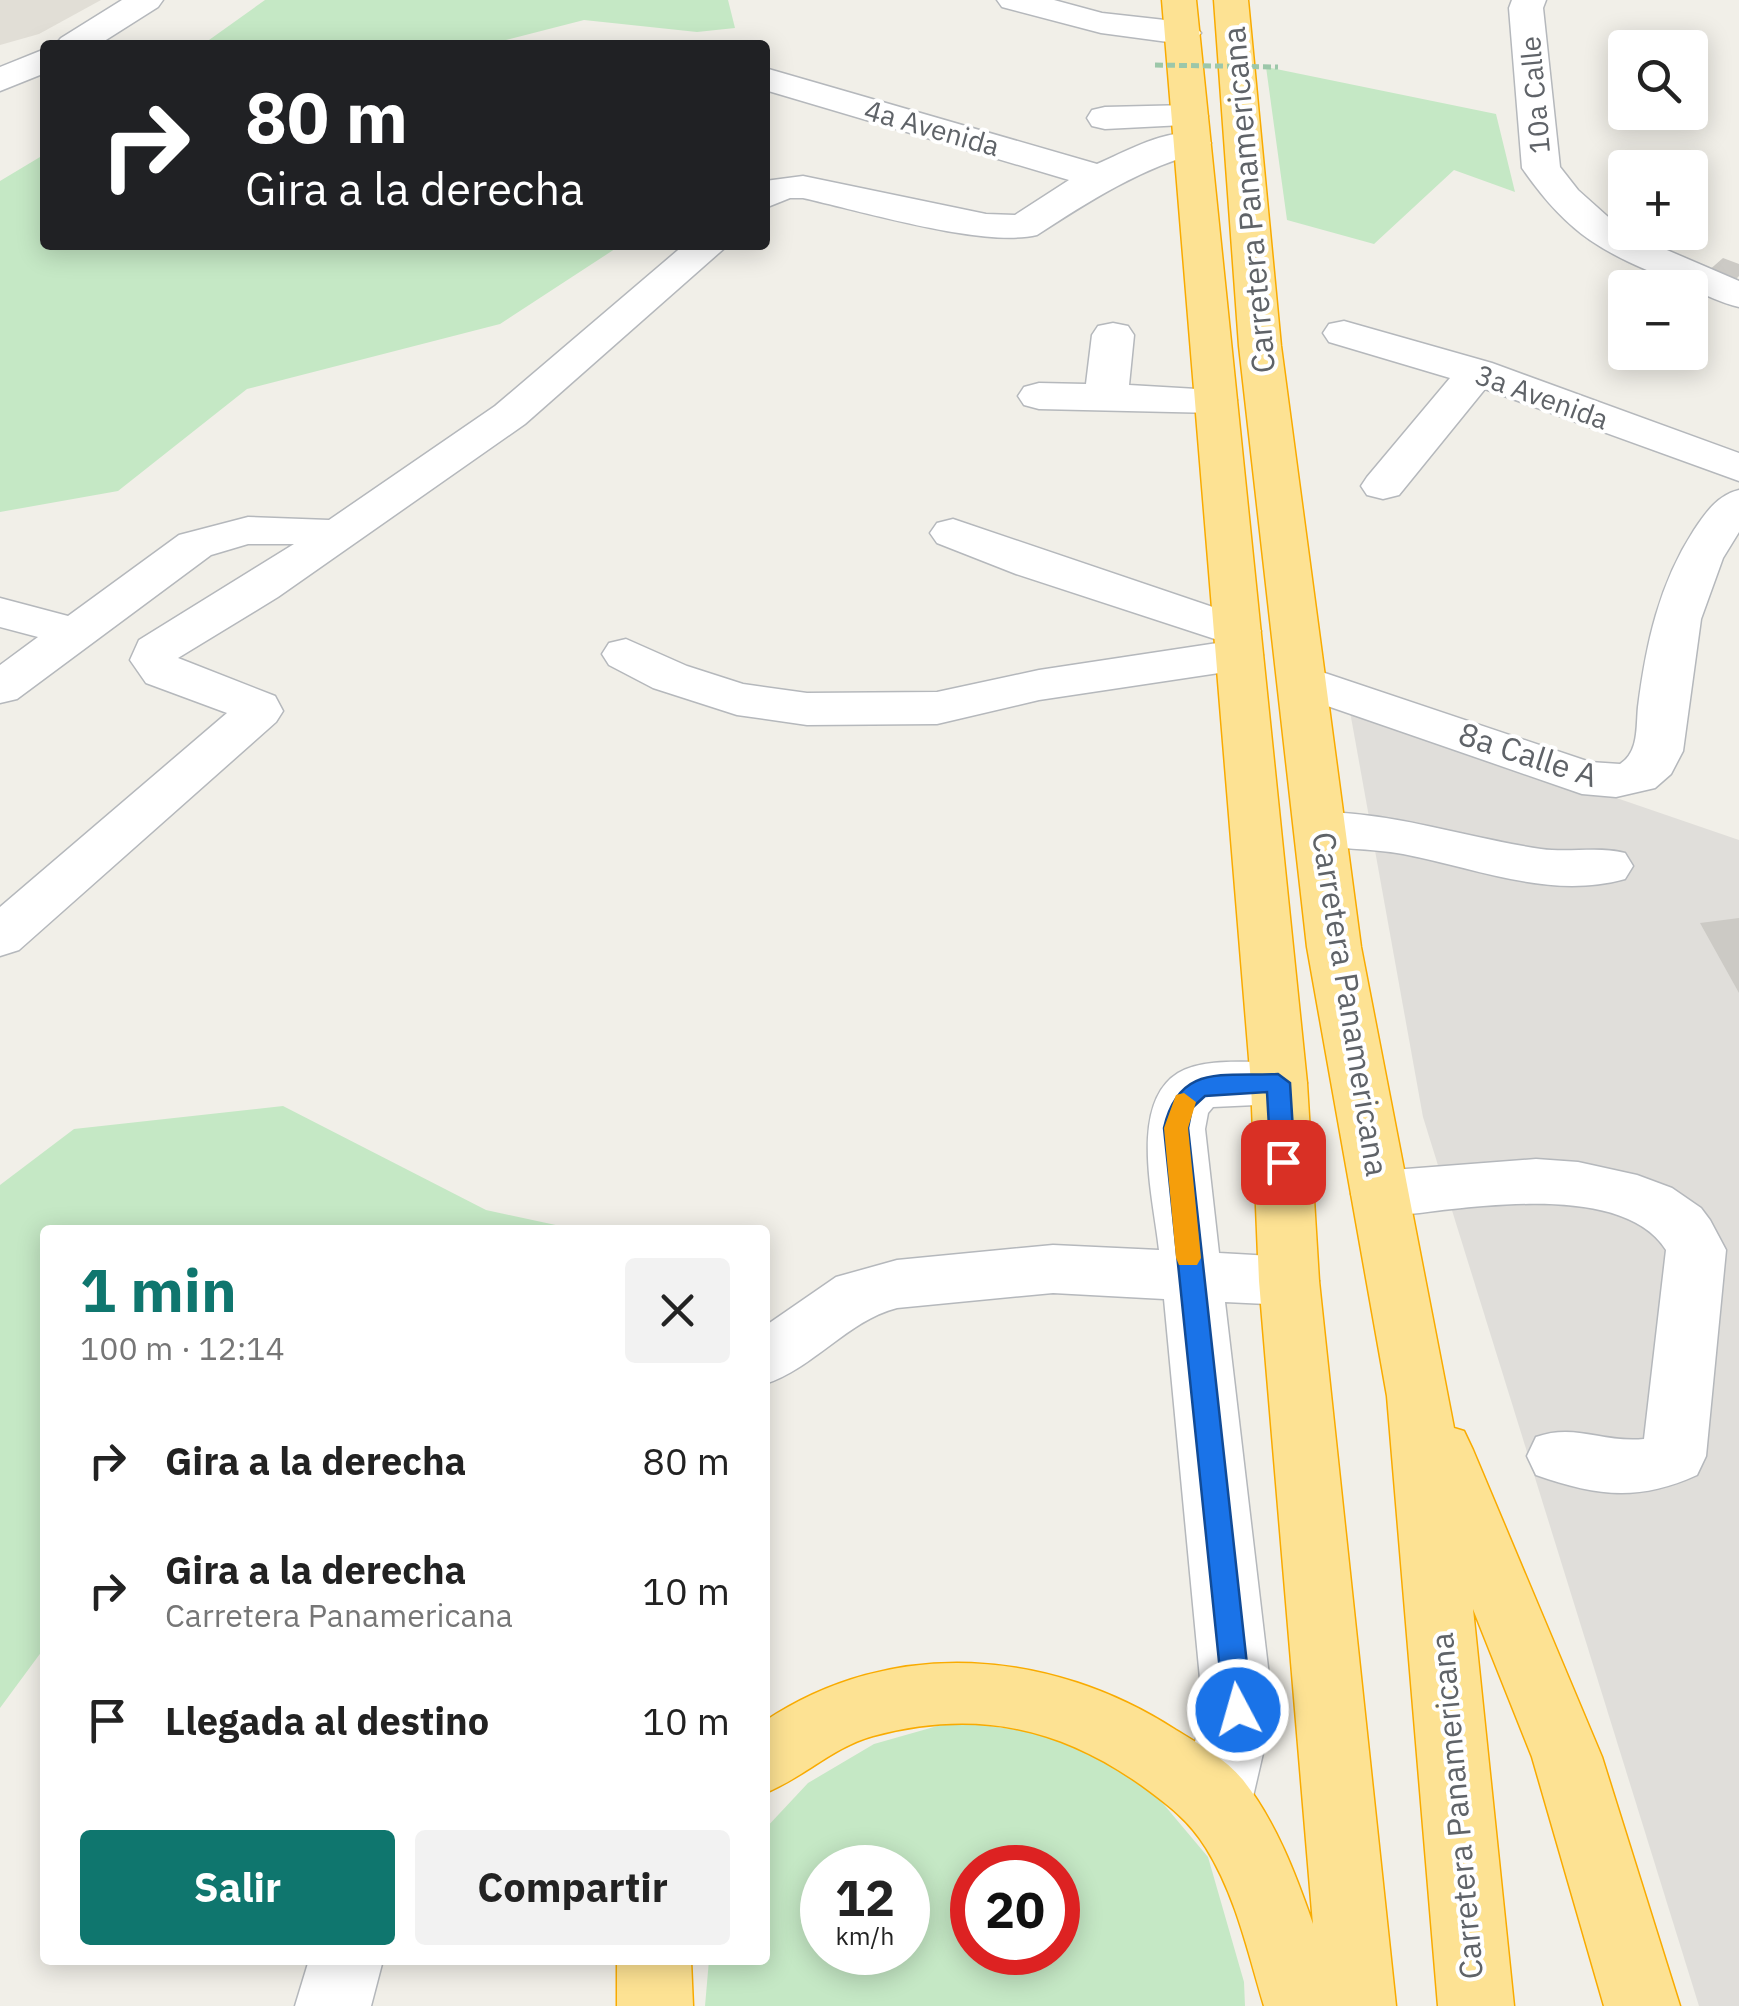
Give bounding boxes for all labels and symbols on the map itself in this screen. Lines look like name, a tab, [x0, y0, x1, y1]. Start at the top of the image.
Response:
street label: Carretera Panamericana	[1212, 25, 1284, 375]
street label: 10a Calle	[1511, 35, 1558, 155]
street label: 4a Avenida	[860, 91, 1004, 164]
street label: 3a Avenida	[1471, 355, 1614, 438]
street label: 8a Calle A	[1453, 712, 1603, 796]
street label: Carretera Panamericana	[1303, 829, 1399, 1179]
pin	[1241, 1120, 1326, 1205]
street label: Carretera Panamericana	[1420, 1631, 1492, 1981]
position arrow	[1186, 1658, 1290, 1762]
speed limit sign: 20	[950, 1845, 1080, 1975]

